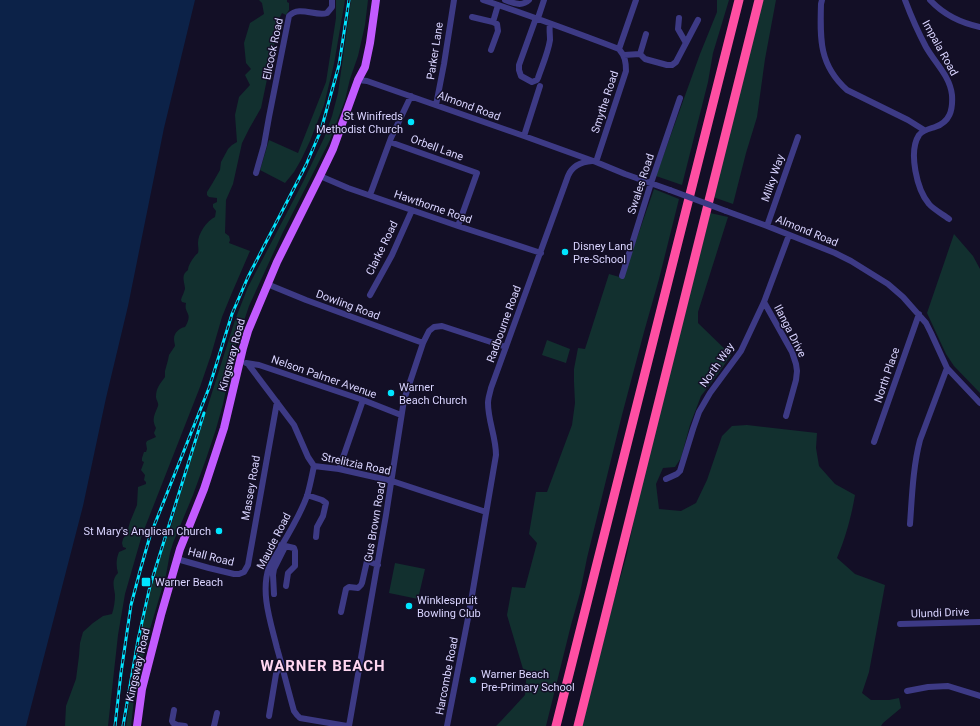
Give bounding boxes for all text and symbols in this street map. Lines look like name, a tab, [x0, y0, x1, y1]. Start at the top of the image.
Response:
street label: Ellcock Road	[260, 17, 286, 81]
street label: Impala Road	[919, 18, 961, 78]
street label: Parker Lane	[424, 21, 446, 81]
street label: Smythe Road	[589, 69, 621, 135]
street label: Almond Road	[436, 89, 502, 123]
place label: St Winifreds Methodist Church	[316, 110, 403, 136]
marker: St Winifreds Methodist Church	[406, 117, 416, 127]
street label: Orbell Lane	[409, 132, 465, 164]
street label: Swales Road	[625, 152, 657, 216]
street label: Milky Way	[759, 152, 787, 203]
street label: Hawthorne Road	[392, 188, 474, 226]
street label: Almond Road	[774, 213, 840, 249]
street label: Clarke Road	[363, 219, 401, 277]
place label: Disney Land Pre-School	[573, 240, 633, 266]
marker: Disney Land Pre-School	[560, 247, 570, 257]
street label: Radbourne Road	[484, 284, 524, 364]
street label: Dowling Road	[314, 287, 382, 323]
street label: Ilanga Drive	[771, 303, 809, 360]
street label: Kingsway Road	[216, 317, 248, 393]
street label: North Way	[697, 340, 737, 390]
street label: North Place	[871, 345, 903, 404]
street label: Nelson Palmer Avenue	[270, 353, 379, 401]
place label: Warner Beach Church	[399, 381, 467, 407]
marker: Warner Beach Church	[386, 388, 396, 398]
street label: Strelitzia Road	[320, 450, 392, 478]
street label: Massey Road	[239, 454, 263, 522]
street label: Gus Brown Road	[362, 481, 388, 563]
street label: Maude Road	[254, 511, 294, 571]
place label: St Mary's Anglican Church	[84, 525, 211, 538]
marker: St Mary's Anglican Church	[214, 526, 224, 536]
street label: Hall Road	[187, 545, 235, 569]
marker: Warner Beach	[140, 576, 152, 588]
place label: Warner Beach	[155, 576, 223, 589]
place label: Winklespruit Bowling Club	[417, 594, 481, 620]
marker: Winklespruit Bowling Club	[404, 601, 414, 611]
street label: Ulundi Drive	[911, 605, 970, 621]
street label: Kingsway Road	[123, 627, 153, 703]
street label: Harcombe Road	[433, 636, 461, 716]
district label: WARNER BEACH	[260, 657, 386, 675]
place label: Warner Beach Pre-Primary School	[481, 668, 575, 694]
marker: Warner Beach Pre-Primary School	[468, 675, 478, 685]

